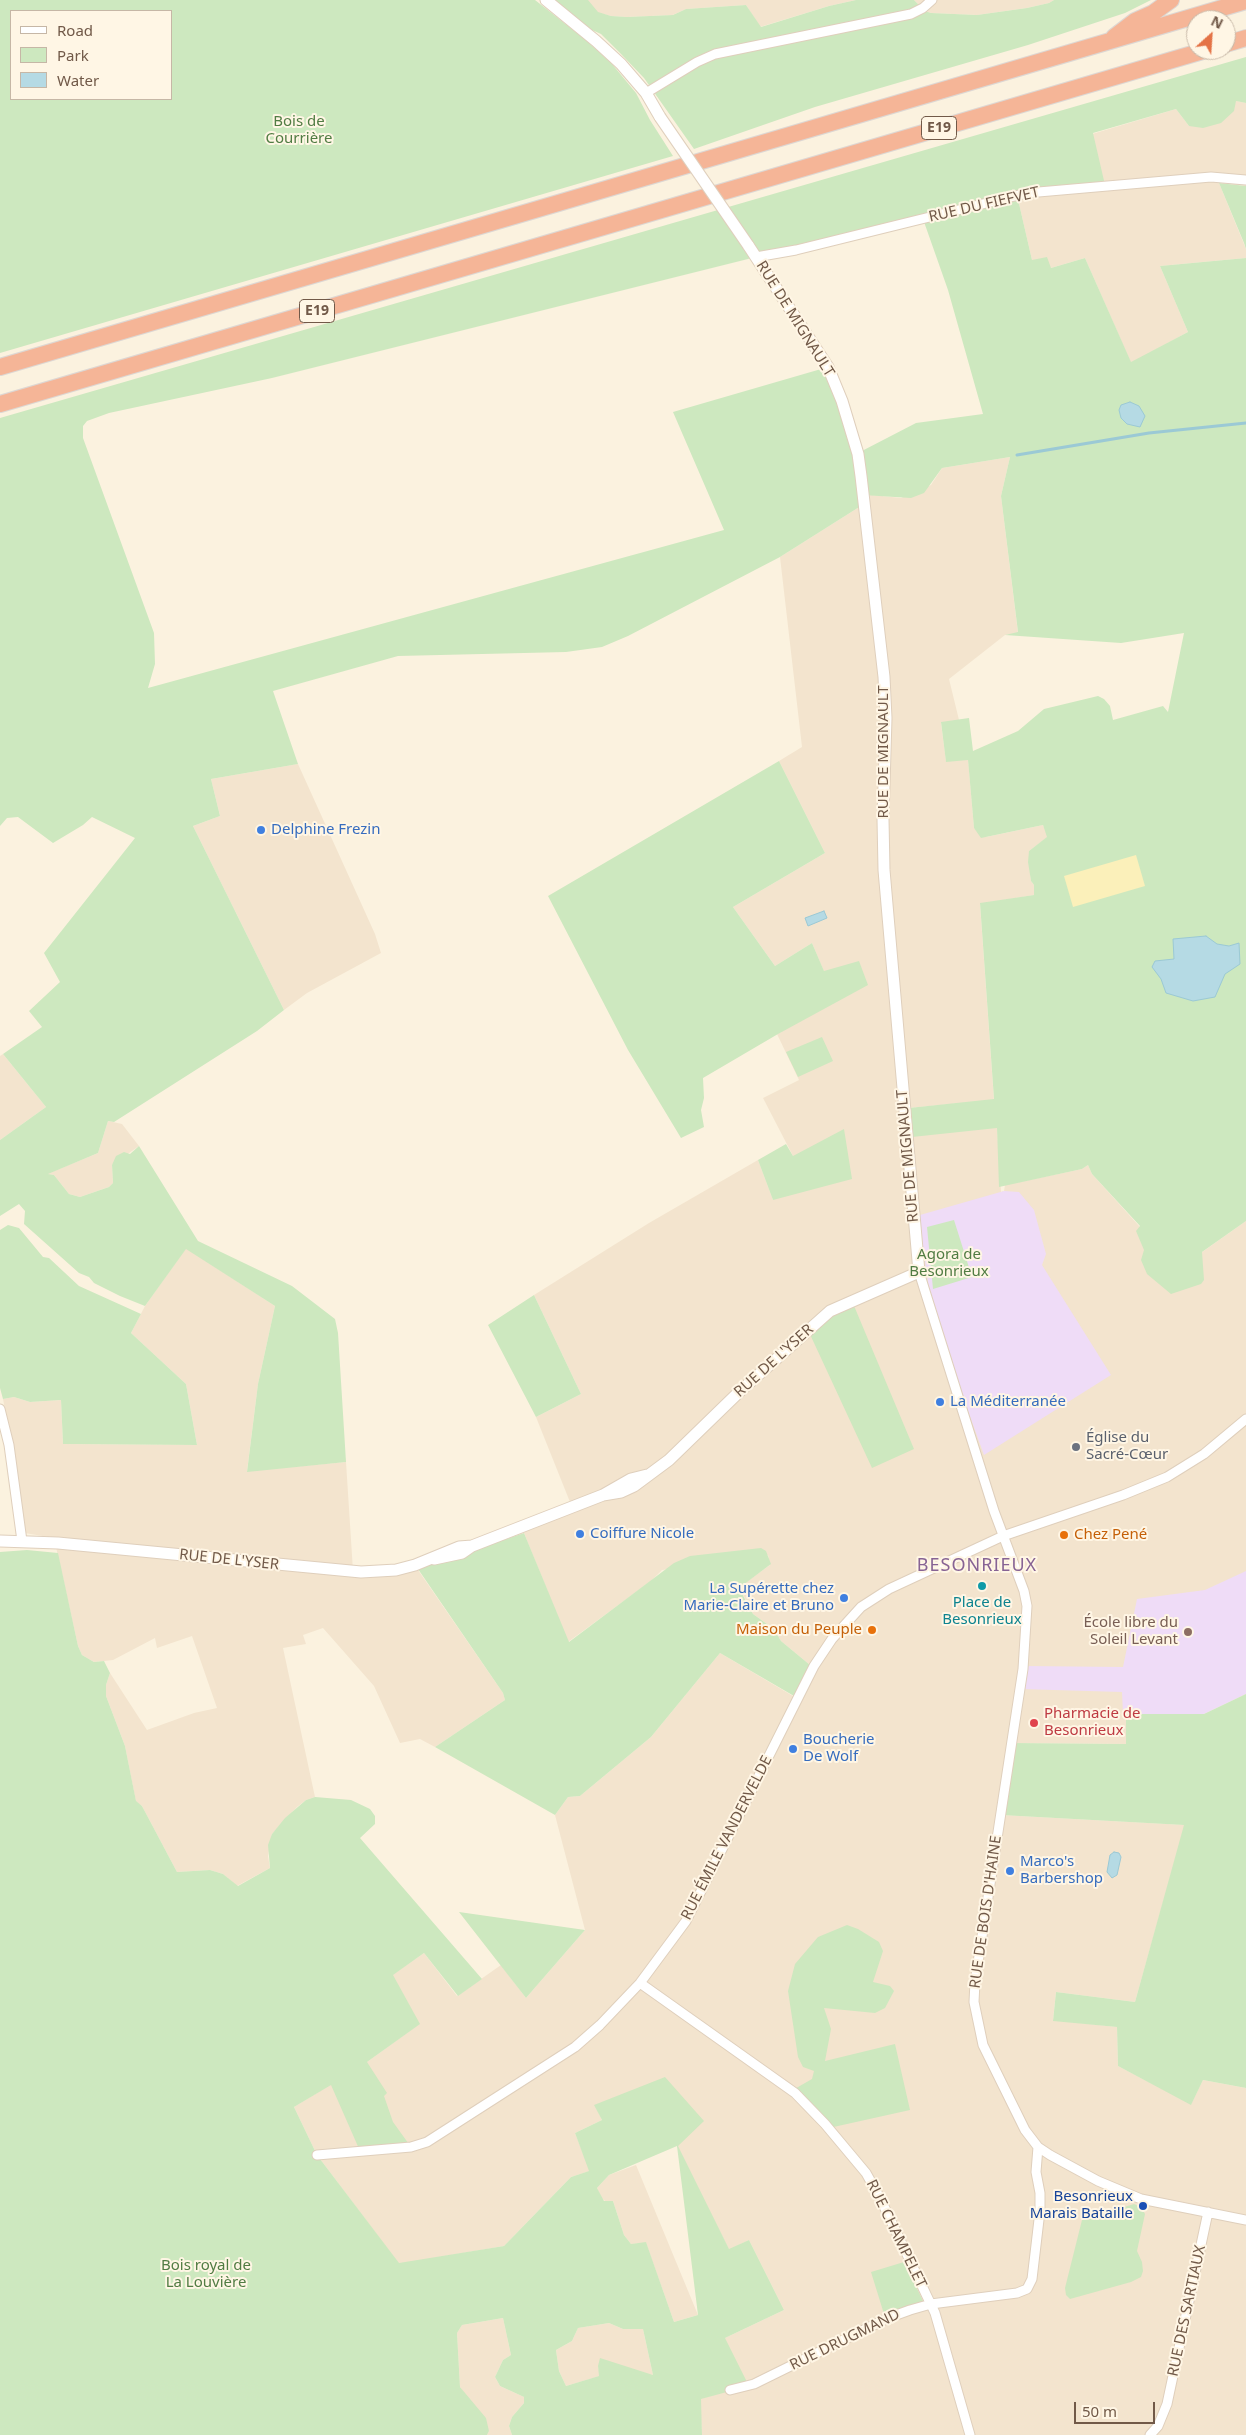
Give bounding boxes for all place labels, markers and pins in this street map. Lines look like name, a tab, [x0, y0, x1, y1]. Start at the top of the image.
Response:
place label: Delphine Frezin	[271, 821, 380, 839]
marker: Delphine Frezin	[255, 824, 267, 836]
place label: La Méditerranée	[950, 1393, 1066, 1411]
marker: La Méditerranée	[934, 1396, 946, 1408]
place label: Église du Sacré-Cœur	[1086, 1429, 1168, 1464]
marker: Église du Sacré-Cœur	[1070, 1441, 1082, 1453]
place label: Coiffure Nicole	[590, 1525, 694, 1543]
place label: Chez Pené	[1074, 1526, 1147, 1544]
marker: Coiffure Nicole	[574, 1528, 586, 1540]
marker: Chez Pené	[1058, 1529, 1070, 1541]
place label: La Supérette chez Marie-Claire et Bruno	[683, 1580, 834, 1615]
marker: Place de Besonrieux	[976, 1580, 988, 1592]
marker: La Supérette chez Marie-Claire et Bruno	[838, 1592, 850, 1604]
place label: Place de Besonrieux	[942, 1594, 1022, 1629]
place label: École libre du Soleil Levant	[1083, 1614, 1178, 1649]
place label: Maison du Peuple	[736, 1621, 862, 1639]
marker: Maison du Peuple	[866, 1624, 878, 1636]
marker: École libre du Soleil Levant	[1182, 1626, 1194, 1638]
place label: Pharmacie de Besonrieux	[1044, 1705, 1141, 1740]
marker: Pharmacie de Besonrieux	[1028, 1717, 1040, 1729]
place label: Boucherie De Wolf	[803, 1731, 875, 1766]
marker: Boucherie De Wolf	[787, 1743, 799, 1755]
place label: Marco's Barbershop	[1020, 1853, 1103, 1888]
marker: Marco's Barbershop	[1004, 1865, 1016, 1877]
place label: Besonrieux Marais Bataille	[1030, 2188, 1133, 2223]
marker: Besonrieux Marais Bataille	[1137, 2200, 1149, 2212]

